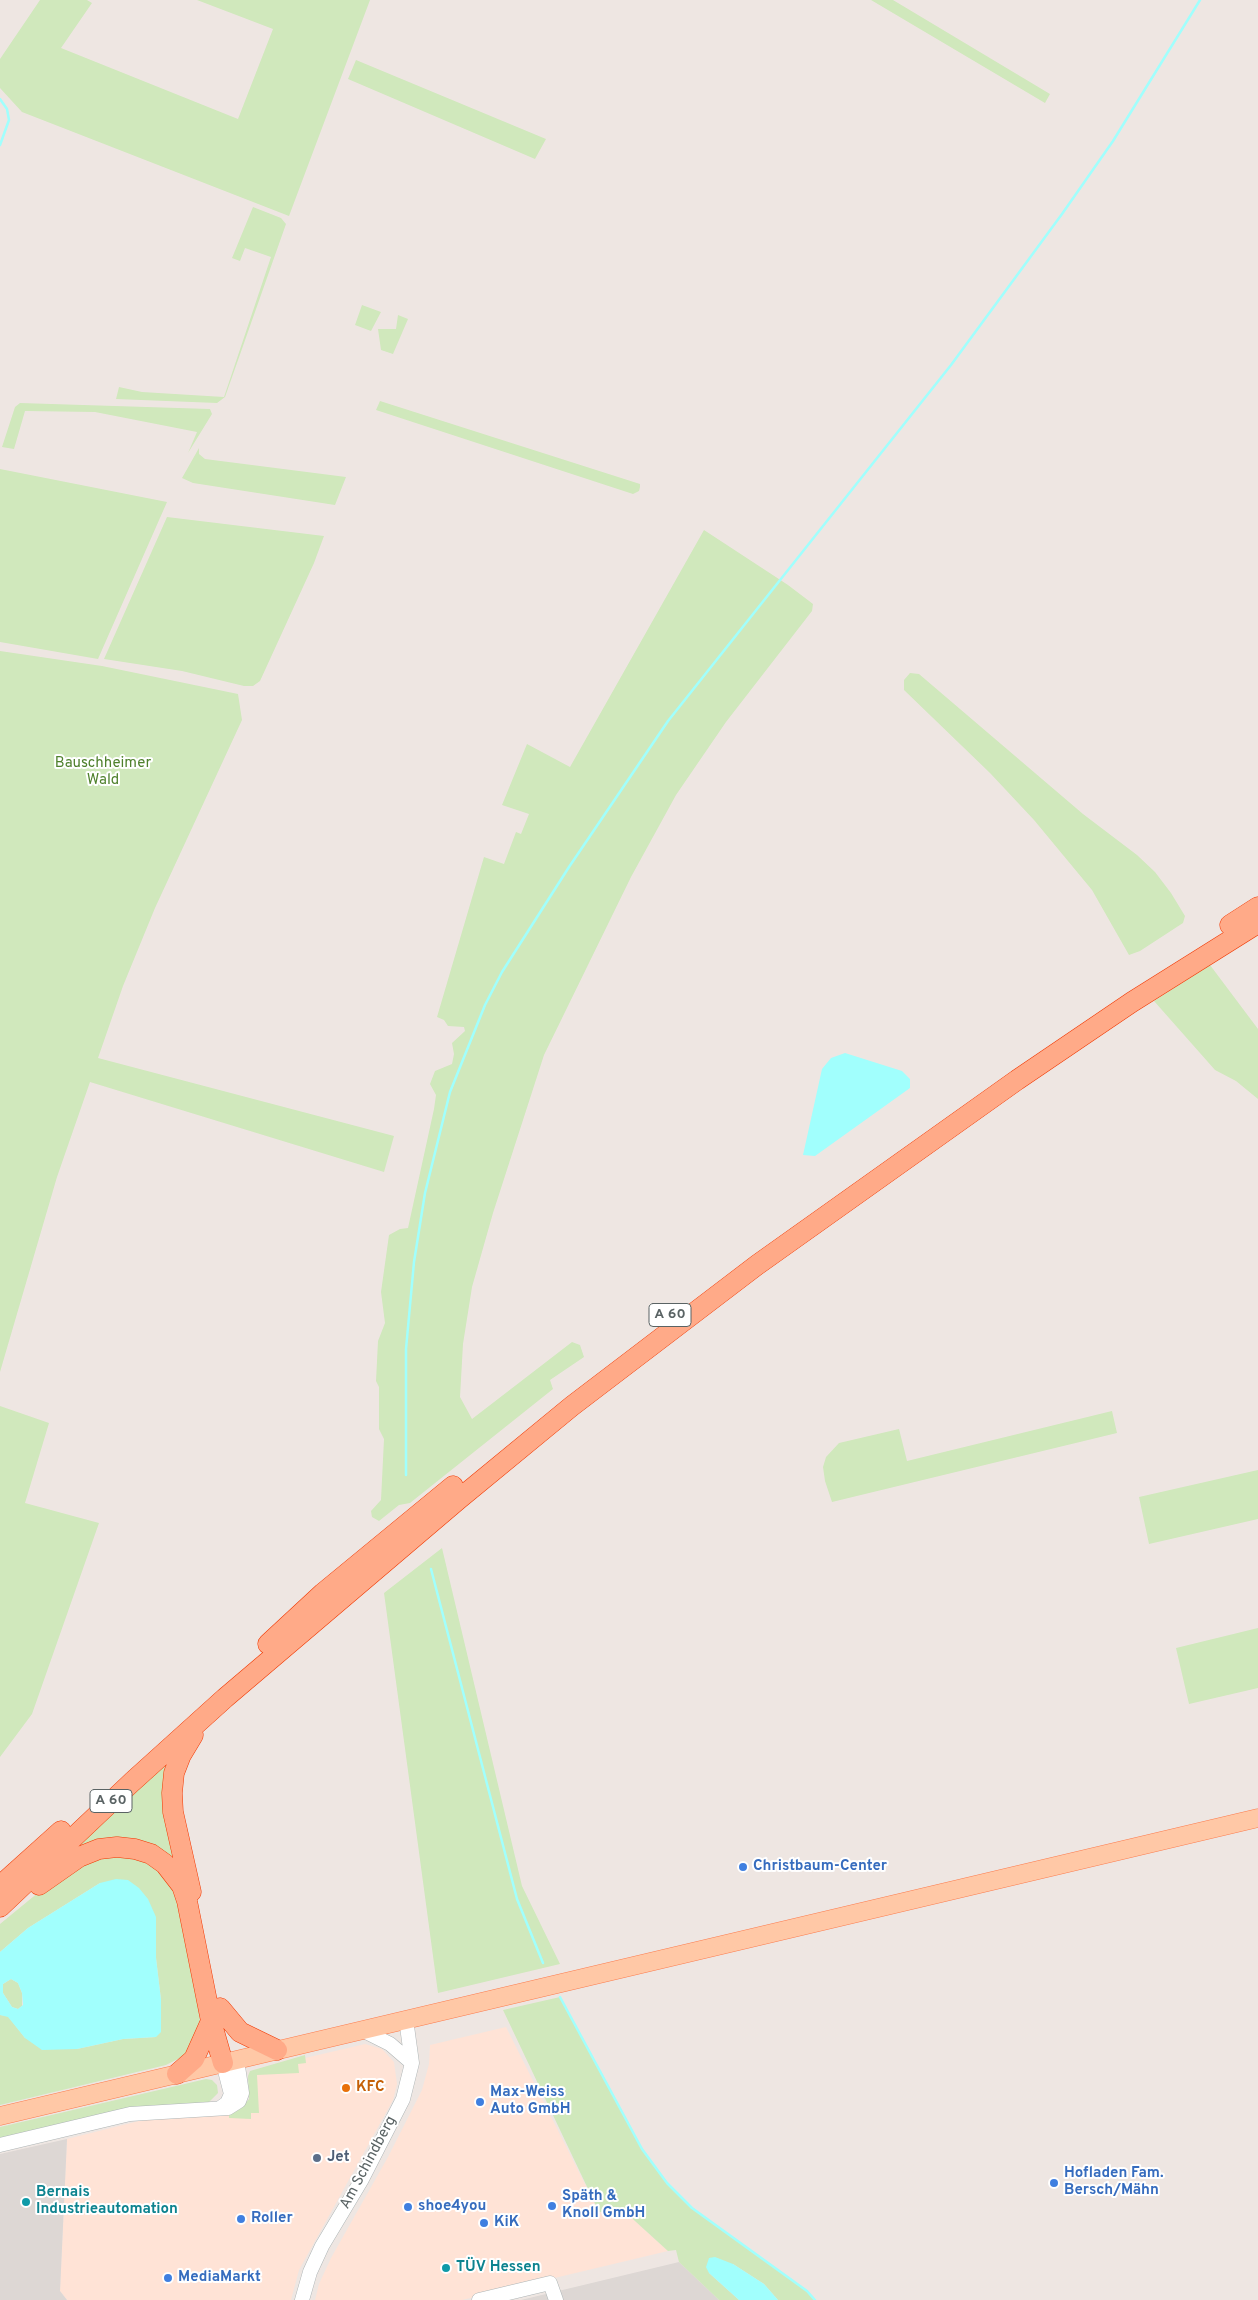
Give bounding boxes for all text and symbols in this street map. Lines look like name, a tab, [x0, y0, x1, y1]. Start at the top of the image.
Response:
park label: Bauschheimer Wald	[55, 755, 151, 790]
road number: A 60	[649, 1304, 691, 1326]
road number: A 60	[90, 1790, 132, 1812]
place label: Christbaum-Center	[753, 1858, 887, 1876]
marker: Christbaum-Center	[737, 1861, 749, 1873]
place label: KFC	[356, 2079, 385, 2097]
marker: KFC	[340, 2082, 352, 2094]
place label: Max-Weiss Auto GmbH	[490, 2084, 571, 2119]
marker: Max-Weiss Auto GmbH	[474, 2096, 486, 2108]
street label: Am Schindberg	[337, 2113, 401, 2213]
place label: Jet	[327, 2149, 350, 2167]
marker: Jet	[311, 2152, 323, 2164]
place label: Hofladen Fam. Bersch/Mähn	[1064, 2165, 1164, 2200]
marker: Hofladen Fam. Bersch/Mähn	[1048, 2177, 1060, 2189]
place label: Bernais Industrieautomation	[36, 2184, 178, 2219]
place label: Späth & Knoll GmbH	[562, 2188, 645, 2223]
marker: Bernais Industrieautomation	[20, 2196, 32, 2208]
place label: shoe4you	[418, 2198, 486, 2216]
marker: Späth & Knoll GmbH	[546, 2200, 558, 2212]
marker: shoe4you	[402, 2201, 414, 2213]
place label: Roller	[251, 2210, 293, 2228]
marker: Roller	[235, 2213, 247, 2225]
place label: KiK	[494, 2214, 519, 2232]
marker: KiK	[478, 2217, 490, 2229]
place label: TÜV Hessen	[456, 2259, 541, 2277]
marker: TÜV Hessen	[440, 2262, 452, 2274]
place label: MediaMarkt	[178, 2269, 261, 2287]
marker: MediaMarkt	[162, 2272, 174, 2284]

